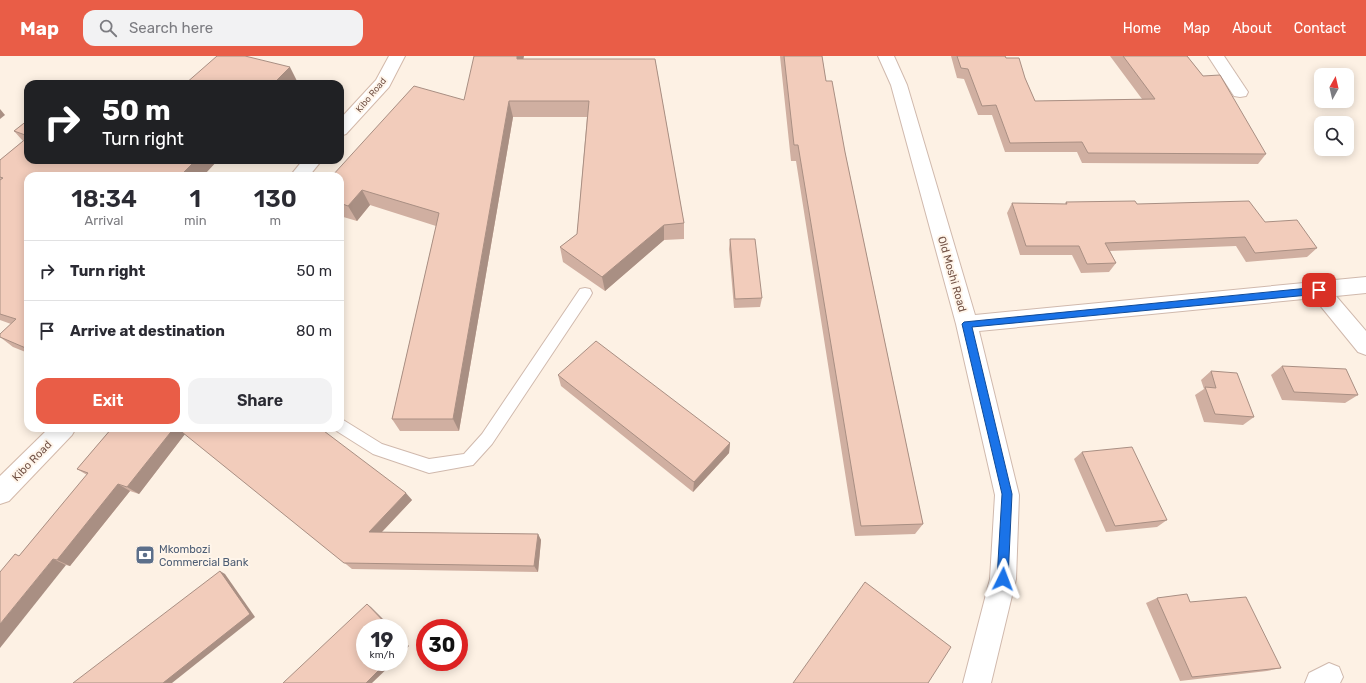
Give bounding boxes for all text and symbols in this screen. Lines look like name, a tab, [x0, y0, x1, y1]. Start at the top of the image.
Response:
search box	[83, 10, 363, 46]
text: Map	[20, 17, 59, 40]
icon: search	[97, 17, 119, 39]
text: Search here	[129, 19, 213, 37]
text: Home	[1123, 20, 1161, 37]
text: Map	[1183, 20, 1210, 37]
text: About	[1232, 20, 1272, 37]
text: Contact	[1294, 20, 1346, 37]
north arrow	[1314, 68, 1354, 108]
map controls	[1314, 68, 1354, 156]
street label: Kibo Road	[354, 76, 388, 114]
text: 50 m	[102, 94, 171, 127]
icon: right	[36, 96, 88, 148]
button: search	[1314, 116, 1354, 156]
text: Turn right	[102, 128, 184, 150]
text: 18:34	[71, 185, 137, 213]
text: 1	[190, 185, 201, 213]
text: 130	[254, 185, 297, 213]
text: Arrival	[85, 213, 124, 228]
text: min	[184, 213, 207, 228]
text: m	[270, 213, 281, 228]
street label: Old Moshi Road	[935, 235, 969, 313]
icon: right	[36, 260, 58, 282]
text: Turn right	[70, 262, 145, 280]
text: 50 m	[297, 262, 332, 280]
pin	[1302, 273, 1336, 307]
icon: arrive	[1308, 279, 1330, 301]
icon: arrive	[36, 320, 58, 342]
text: Arrive at destination	[70, 322, 225, 340]
text: 80 m	[296, 322, 332, 340]
button: Exit	[36, 378, 180, 424]
button: Share	[188, 378, 332, 424]
street label: Kibo Road	[10, 438, 54, 484]
place label: Mkombozi Commercial Bank	[159, 543, 249, 569]
bank icon: Mkombozi Commercial Bank	[134, 544, 156, 566]
position arrow	[982, 558, 1024, 600]
speed limit sign: 30	[416, 619, 468, 671]
text: 19	[371, 628, 393, 652]
text: km/h	[370, 649, 394, 661]

